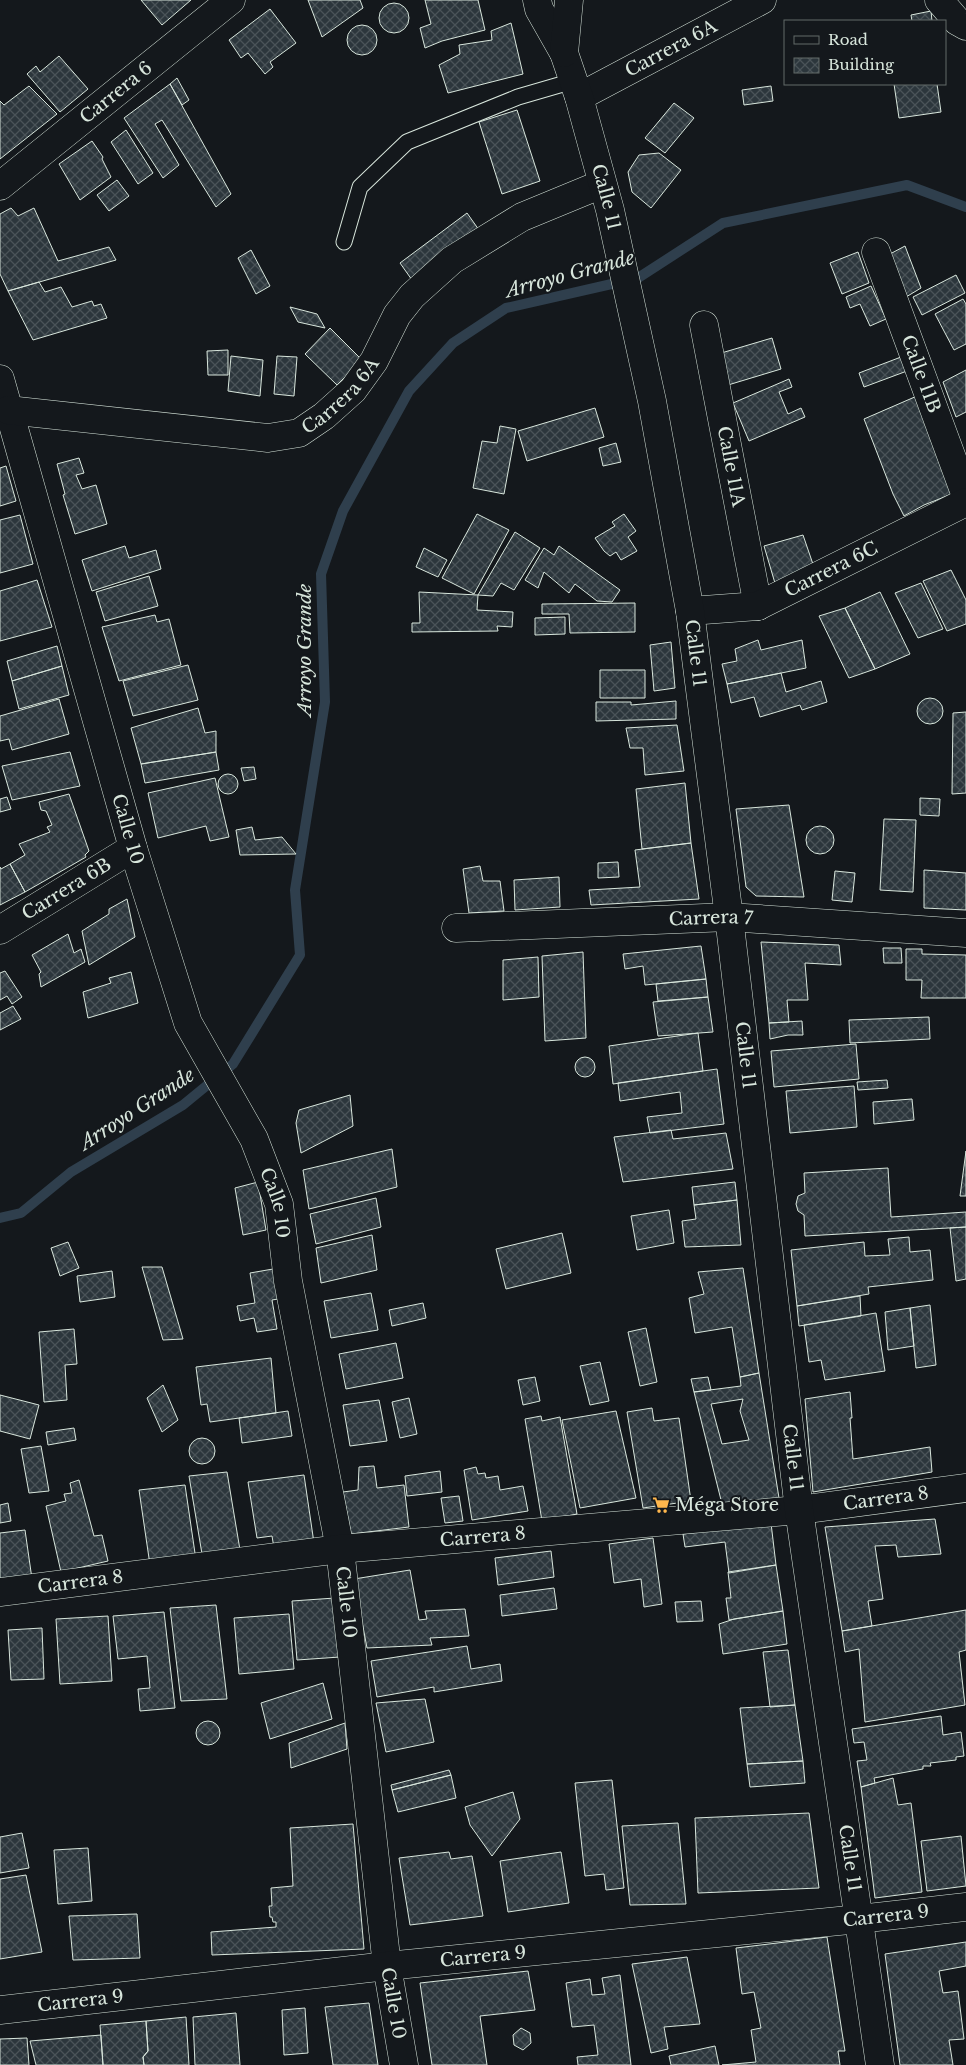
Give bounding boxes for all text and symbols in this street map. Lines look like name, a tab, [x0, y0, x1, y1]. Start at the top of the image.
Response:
street label: Carrera 6A	[621, 14, 722, 82]
legend	[784, 20, 946, 85]
text: Road	[828, 30, 868, 49]
text: Building	[828, 55, 895, 74]
street label: Carrera 6	[75, 57, 157, 128]
street label: Calle 11	[587, 161, 625, 232]
water label: Arroyo Grande	[500, 246, 637, 303]
street label: Calle 11B	[897, 332, 945, 416]
street label: Carrera 6A	[298, 352, 384, 439]
street label: Calle 11A	[713, 424, 750, 510]
street label: Carrera 6C	[781, 537, 881, 602]
water label: Arroyo Grande	[293, 583, 316, 719]
street label: Calle 11	[680, 618, 711, 688]
street label: Calle 10	[107, 791, 149, 867]
street label: Carrera 6B	[18, 853, 115, 925]
street label: Carrera 7	[668, 906, 755, 930]
street label: Calle 11	[730, 1020, 760, 1090]
water label: Arroyo Grande	[73, 1063, 199, 1156]
street label: Calle 10	[255, 1164, 294, 1239]
street label: Calle 11	[778, 1422, 808, 1492]
street label: Carrera 8	[842, 1482, 930, 1515]
place label: Méga Store	[675, 1494, 779, 1516]
supermarket icon: Méga Store	[651, 1495, 671, 1515]
street label: Carrera 8	[439, 1522, 527, 1551]
street label: Calle 10	[331, 1565, 361, 1639]
street label: Carrera 8	[36, 1566, 125, 1598]
street label: Calle 11	[834, 1823, 866, 1893]
street label: Carrera 9	[842, 1900, 930, 1932]
street label: Carrera 9	[439, 1941, 527, 1972]
street label: Calle 10	[376, 1966, 410, 2041]
street label: Carrera 9	[36, 1985, 125, 2017]

